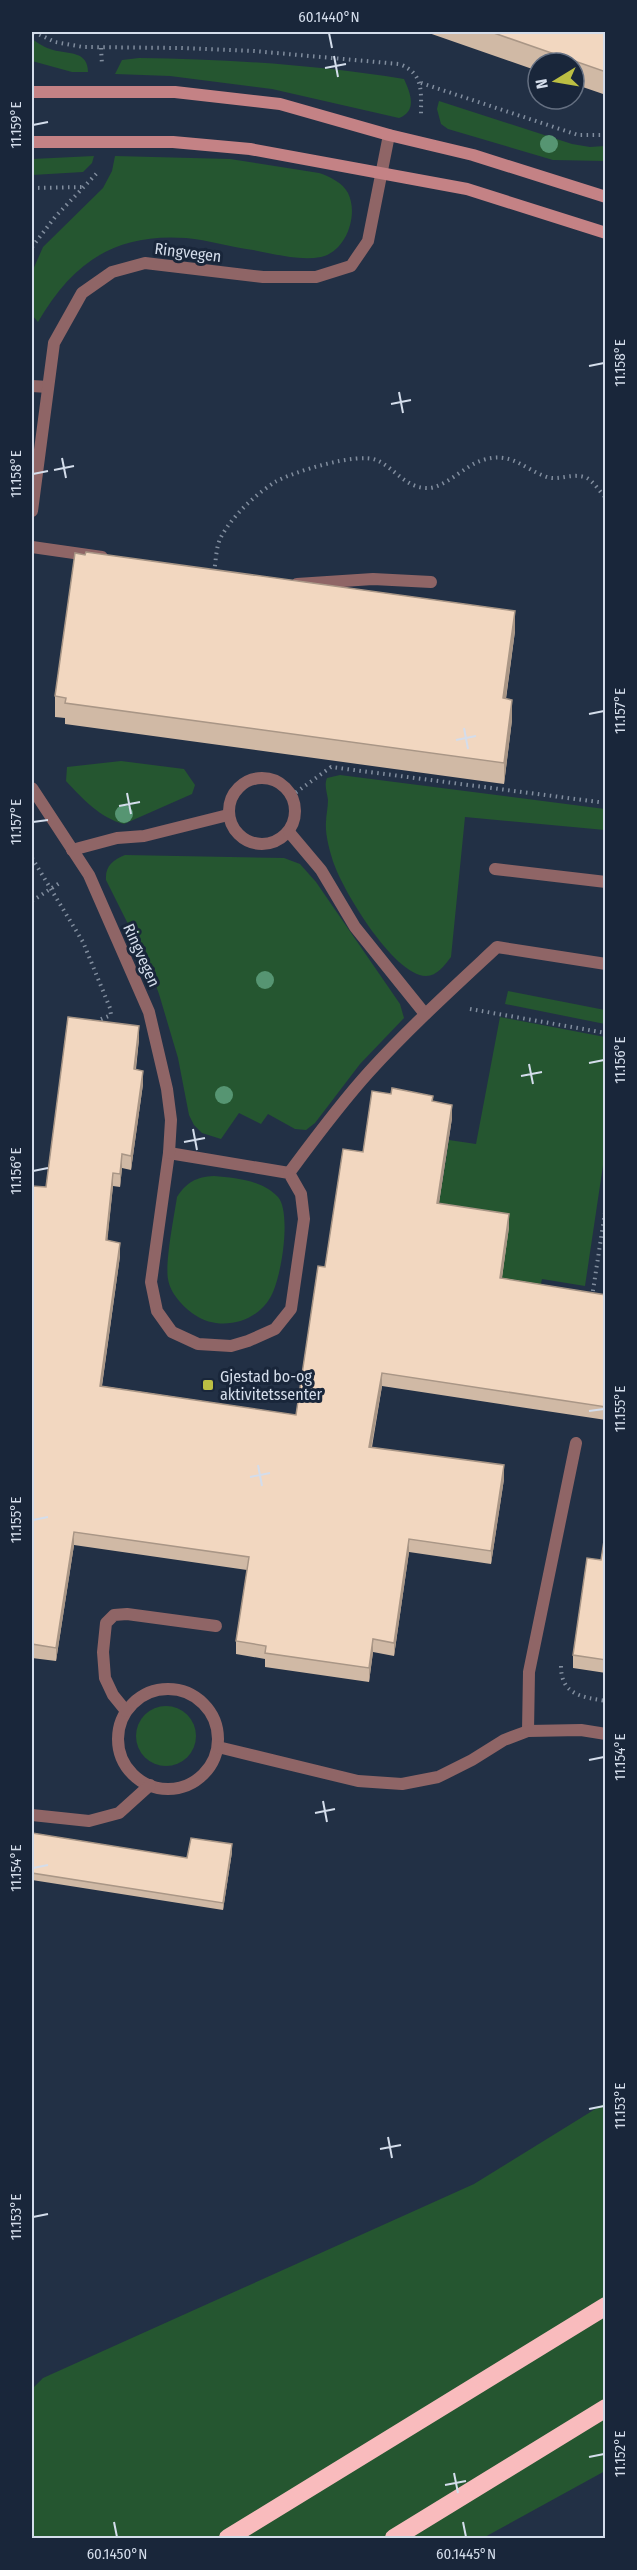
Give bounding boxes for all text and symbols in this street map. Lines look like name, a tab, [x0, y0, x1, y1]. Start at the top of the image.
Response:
text: 60.1440°N	[298, 8, 360, 26]
north arrow	[526, 51, 586, 111]
text: N	[532, 77, 552, 90]
text: 11.159°E	[7, 101, 25, 149]
street label: Ringvegen	[153, 239, 222, 266]
text: 11.158°E	[611, 339, 629, 387]
text: 11.158°E	[7, 450, 25, 498]
text: 11.157°E	[611, 688, 629, 734]
text: 11.157°E	[7, 799, 25, 845]
street label: Ringvegen	[119, 921, 164, 990]
text: 11.156°E	[611, 1036, 629, 1084]
text: 11.156°E	[7, 1147, 25, 1195]
place label: Gjestad bo-og aktivitetssenter	[220, 1367, 323, 1404]
marker: Gjestad bo-og aktivitetssenter	[201, 1378, 215, 1392]
text: 11.155°E	[611, 1386, 629, 1432]
text: 11.155°E	[7, 1497, 25, 1543]
text: 11.154°E	[611, 1733, 629, 1781]
text: 11.154°E	[7, 1844, 25, 1892]
text: 11.153°E	[611, 2083, 629, 2129]
text: 11.153°E	[7, 2194, 25, 2240]
text: 11.152°E	[611, 2431, 629, 2477]
text: 60.1450°N	[87, 2545, 147, 2563]
text: 60.1445°N	[436, 2545, 496, 2563]

